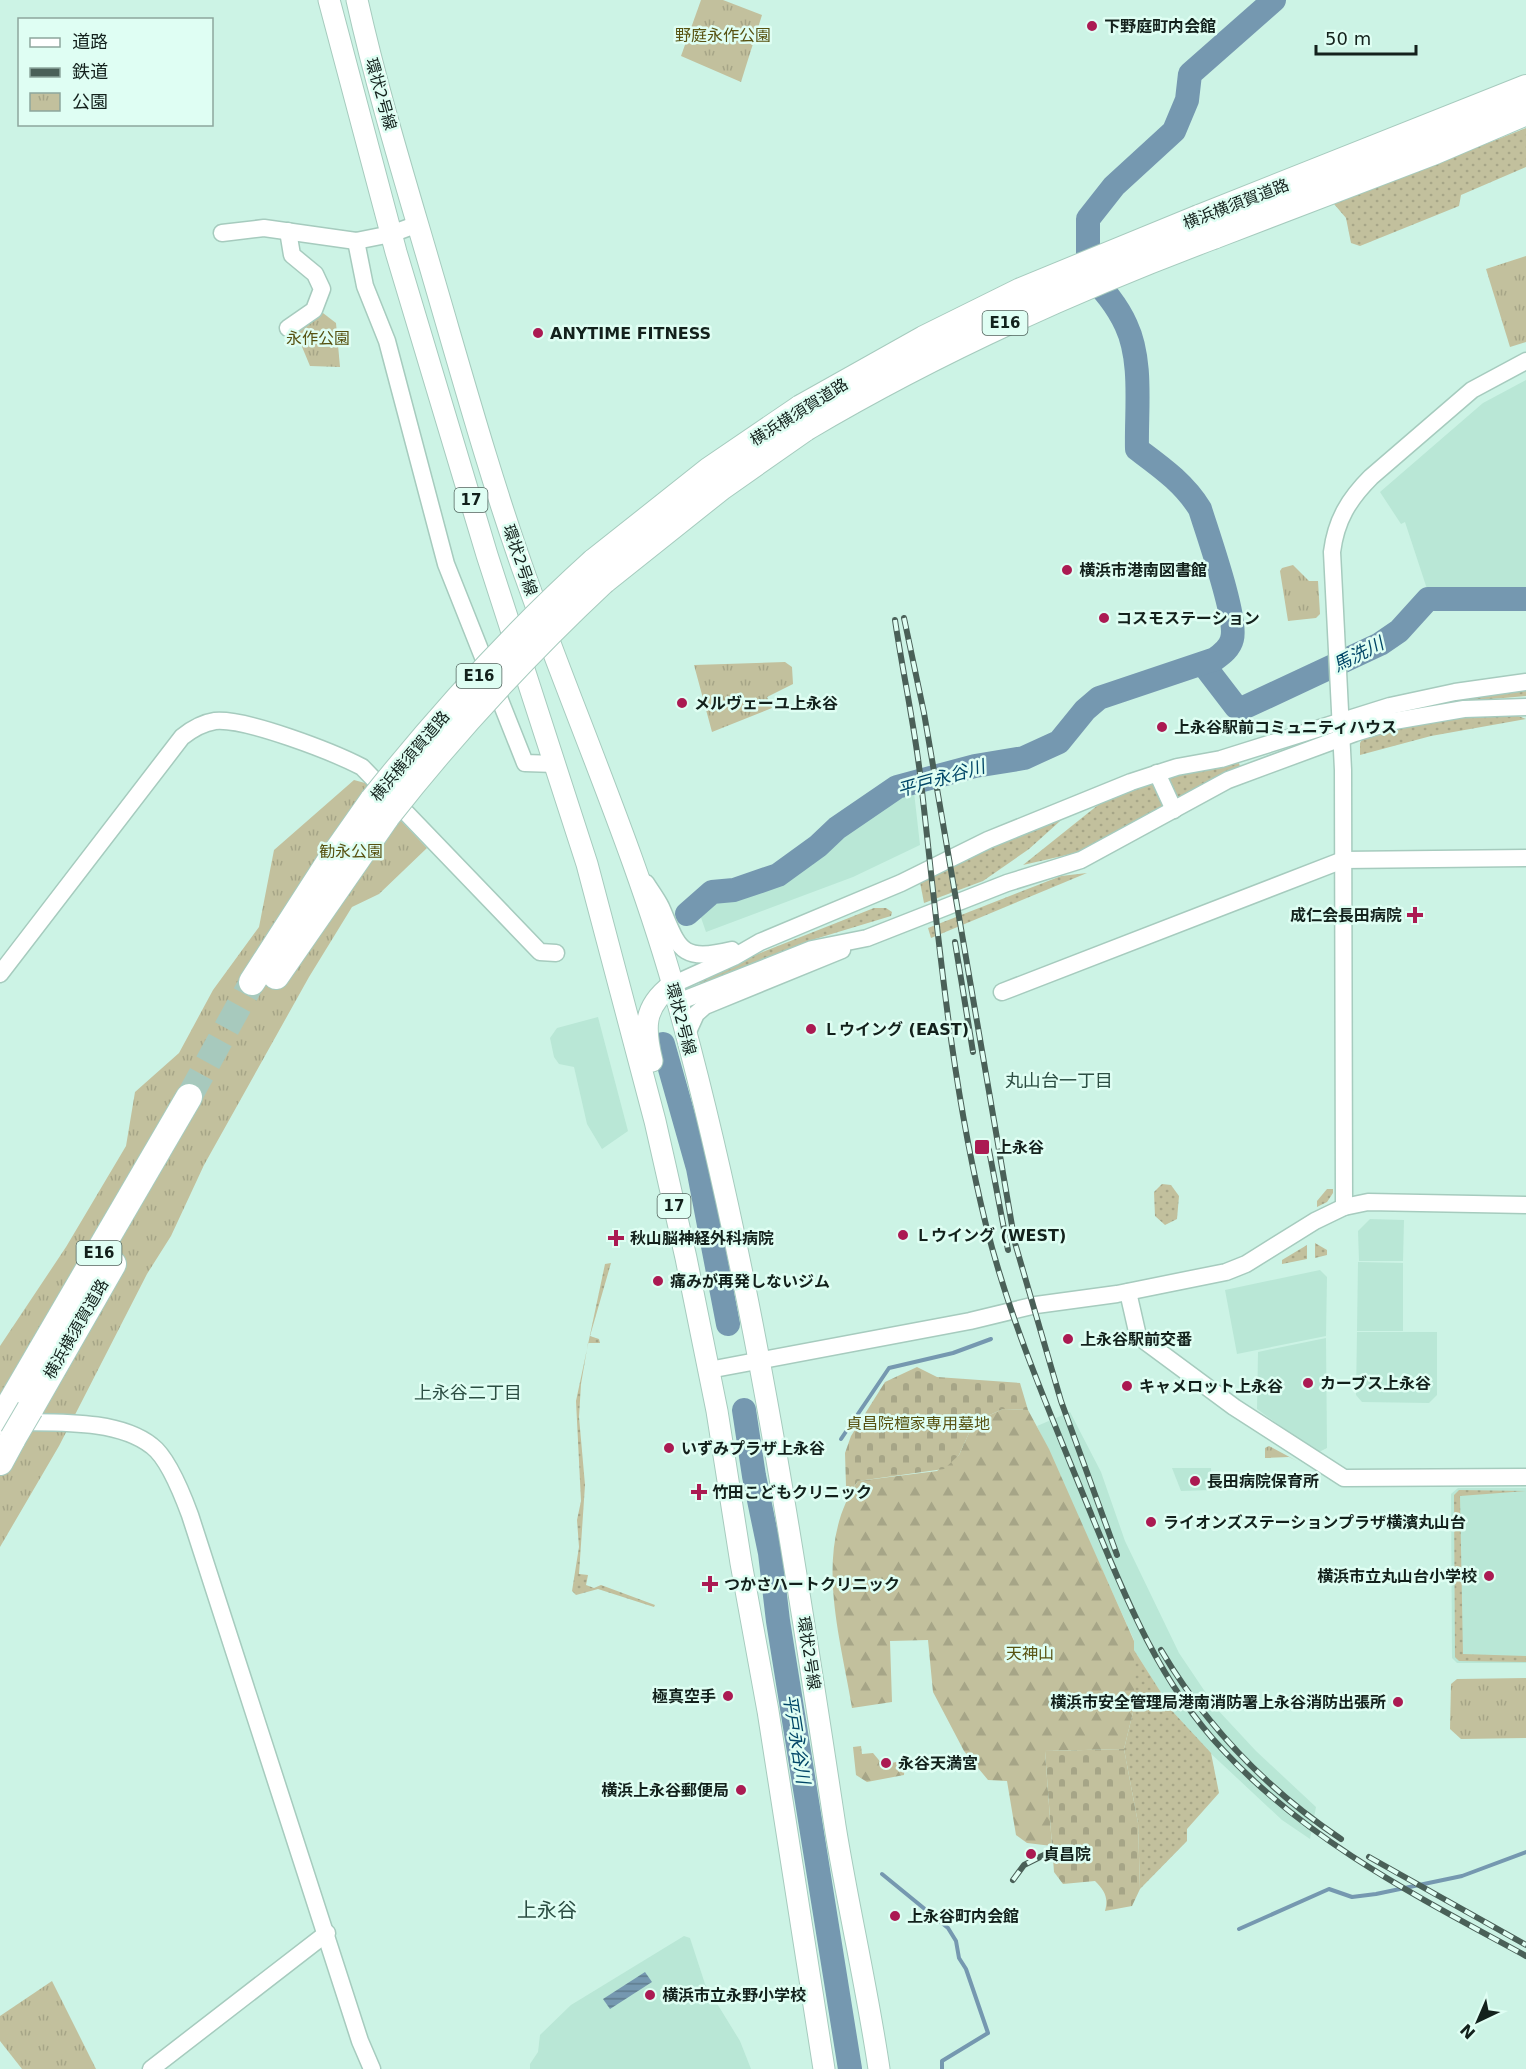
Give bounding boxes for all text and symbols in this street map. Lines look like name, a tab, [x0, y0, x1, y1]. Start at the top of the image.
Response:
place label: 下野庭町内会館	[1104, 17, 1216, 36]
legend	[18, 18, 213, 126]
scale bar	[1316, 18, 1416, 56]
marker: 下野庭町内会館	[1085, 19, 1099, 33]
park label: 野庭永作公園	[675, 26, 771, 45]
text: 50 m	[1325, 28, 1371, 49]
text: 道路	[72, 31, 108, 52]
street label: 環状2号線	[362, 56, 400, 132]
text: 鉄道	[72, 61, 108, 82]
text: 公園	[72, 91, 108, 112]
street label: 横浜横須賀道路	[1180, 175, 1292, 233]
road number: E16	[982, 311, 1028, 335]
place label: ANYTIME FITNESS	[550, 324, 711, 343]
marker: ANYTIME FITNESS	[531, 326, 545, 340]
park label: 永作公園	[286, 329, 350, 348]
street label: 横浜横須賀道路	[746, 374, 852, 450]
road number: 17	[454, 488, 488, 512]
street label: 環状2号線	[499, 522, 541, 598]
place label: 横浜市港南図書館	[1079, 561, 1207, 580]
marker: 横浜市港南図書館	[1060, 563, 1074, 577]
place label: コスモステーション	[1116, 609, 1260, 628]
marker: コスモステーション	[1097, 611, 1111, 625]
water label: 馬洗川	[1329, 631, 1389, 676]
road number: E16	[456, 664, 502, 688]
place label: メルヴェーユ上永谷	[694, 694, 838, 713]
marker: メルヴェーユ上永谷	[675, 696, 689, 710]
street label: 横浜横須賀道路	[367, 707, 453, 805]
place label: 上永谷駅前コミュニティハウス	[1174, 718, 1397, 737]
marker: 上永谷駅前コミュニティハウス	[1155, 720, 1169, 734]
water label: 平戸永谷川	[895, 755, 989, 800]
park label: 勧永公園	[319, 842, 383, 861]
place label: 成仁会長田病院	[1290, 906, 1402, 925]
marker: 成仁会長田病院	[1406, 906, 1424, 924]
street label: 環状2号線	[662, 981, 700, 1057]
place label: Ｌウイング (EAST)	[823, 1020, 969, 1039]
marker: Ｌウイング (EAST)	[804, 1022, 818, 1036]
district label: 丸山台一丁目	[1005, 1070, 1113, 1091]
marker: 上永谷	[973, 1138, 991, 1156]
place label: 上永谷	[996, 1138, 1044, 1157]
road number: 17	[658, 1194, 690, 1218]
place label: Ｌウイング (WEST)	[915, 1226, 1066, 1245]
marker: Ｌウイング (WEST)	[896, 1228, 910, 1242]
marker: 秋山脳神経外科病院	[607, 1229, 625, 1247]
place label: 秋山脳神経外科病院	[630, 1229, 774, 1248]
road number: E16	[76, 1241, 122, 1265]
place label: 痛みが再発しないジム	[670, 1272, 830, 1291]
marker: 痛みが再発しないジム	[651, 1274, 665, 1288]
street label: 横浜横須賀道路	[40, 1276, 112, 1382]
place label: 上永谷駅前交番	[1080, 1330, 1192, 1349]
marker: 上永谷駅前交番	[1061, 1332, 1075, 1346]
place label: カーブス上永谷	[1320, 1374, 1431, 1393]
marker: カーブス上永谷	[1301, 1376, 1315, 1390]
place label: キャメロット上永谷	[1139, 1377, 1283, 1396]
marker: キャメロット上永谷	[1120, 1379, 1134, 1393]
district label: 上永谷二丁目	[414, 1382, 522, 1403]
park label: 貞昌院檀家専用墓地	[846, 1414, 990, 1433]
place label: いずみプラザ上永谷	[681, 1439, 825, 1458]
marker: いずみプラザ上永谷	[662, 1441, 676, 1455]
place label: 長田病院保育所	[1207, 1472, 1319, 1491]
marker: 長田病院保育所	[1188, 1474, 1202, 1488]
marker: 竹田こどもクリニック	[690, 1483, 708, 1501]
place label: 竹田こどもクリニック	[712, 1483, 872, 1502]
place label: ライオンズステーションプラザ横濱丸山台	[1163, 1513, 1466, 1532]
marker: ライオンズステーションプラザ横濱丸山台	[1144, 1515, 1158, 1529]
place label: 横浜市立丸山台小学校	[1317, 1567, 1477, 1586]
marker: 横浜市立丸山台小学校	[1482, 1569, 1496, 1583]
marker: つかさハートクリニック	[701, 1575, 719, 1593]
place label: つかさハートクリニック	[724, 1575, 900, 1594]
street label: 環状2号線	[794, 1615, 824, 1691]
park label: 天神山	[1006, 1644, 1054, 1663]
place label: 極真空手	[652, 1687, 716, 1706]
marker: 極真空手	[721, 1689, 735, 1703]
water label: 平戸永谷川	[780, 1693, 815, 1787]
place label: 横浜市安全管理局港南消防署上永谷消防出張所	[1050, 1693, 1386, 1712]
marker: 横浜市安全管理局港南消防署上永谷消防出張所	[1391, 1695, 1405, 1709]
place label: 永谷天満宮	[898, 1754, 978, 1773]
marker: 永谷天満宮	[879, 1756, 893, 1770]
place label: 横浜上永谷郵便局	[601, 1781, 729, 1800]
marker: 横浜上永谷郵便局	[734, 1783, 748, 1797]
place label: 貞昌院	[1043, 1845, 1091, 1864]
marker: 貞昌院	[1024, 1847, 1038, 1861]
district label: 上永谷	[517, 1898, 577, 1922]
place label: 上永谷町内会館	[907, 1907, 1019, 1926]
marker: 上永谷町内会館	[888, 1909, 902, 1923]
place label: 横浜市立永野小学校	[662, 1986, 806, 2005]
marker: 横浜市立永野小学校	[643, 1988, 657, 2002]
north arrow	[1448, 1991, 1508, 2051]
text: N	[1457, 2020, 1479, 2043]

